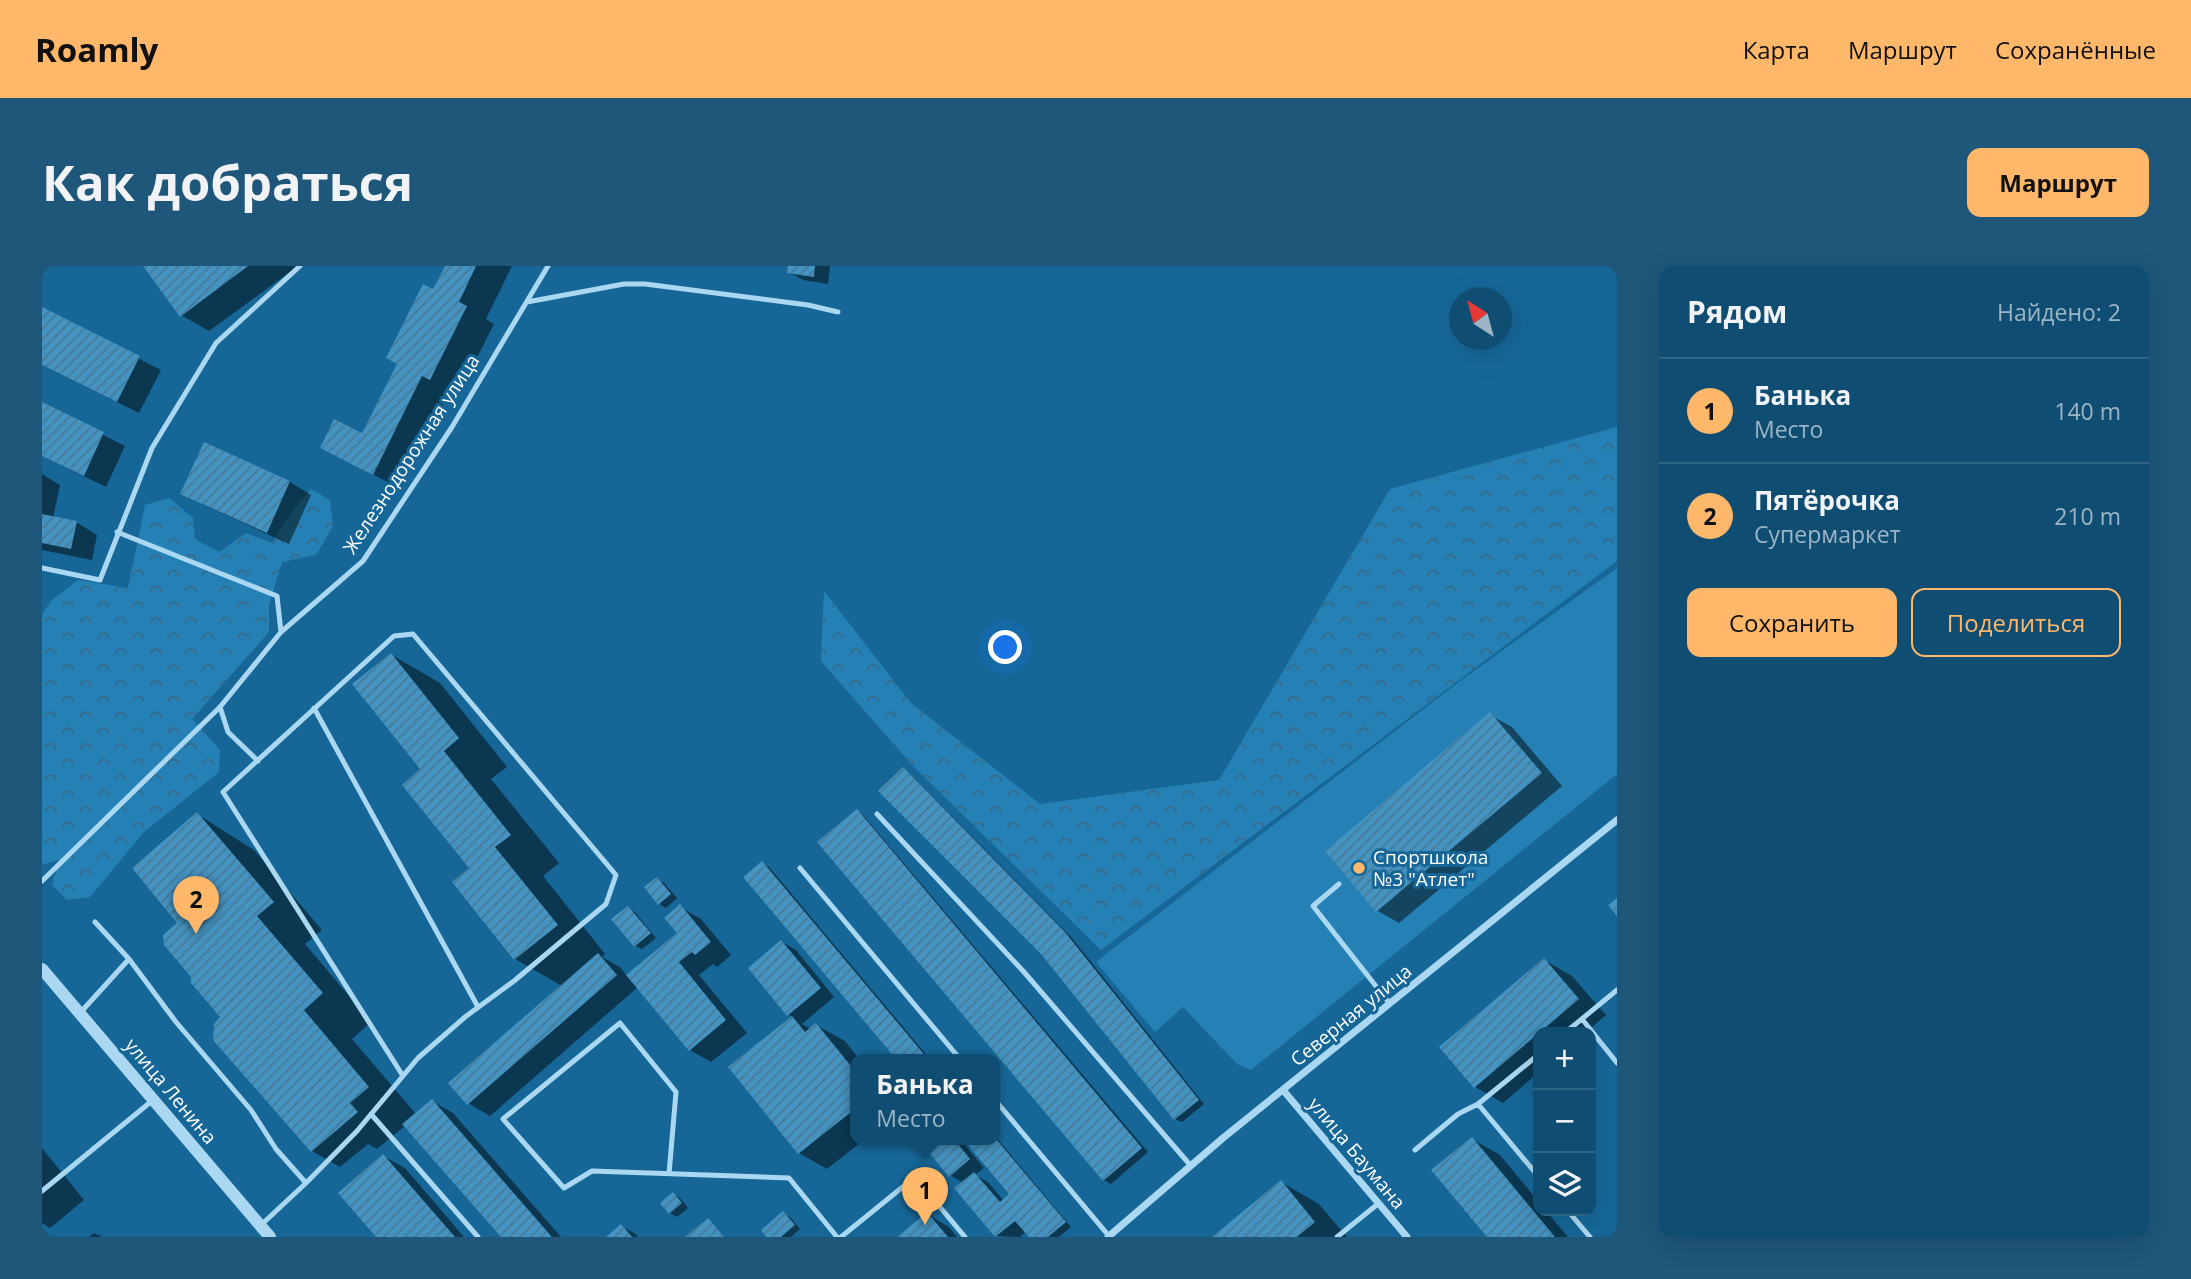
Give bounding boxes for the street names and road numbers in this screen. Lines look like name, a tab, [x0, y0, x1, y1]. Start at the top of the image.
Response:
street label: Железнодорожная улица	[337, 349, 485, 559]
street label: Северная улица	[1285, 958, 1417, 1072]
street label: улица Ленина	[119, 1033, 223, 1149]
street label: улица Баумана	[1302, 1092, 1412, 1214]

